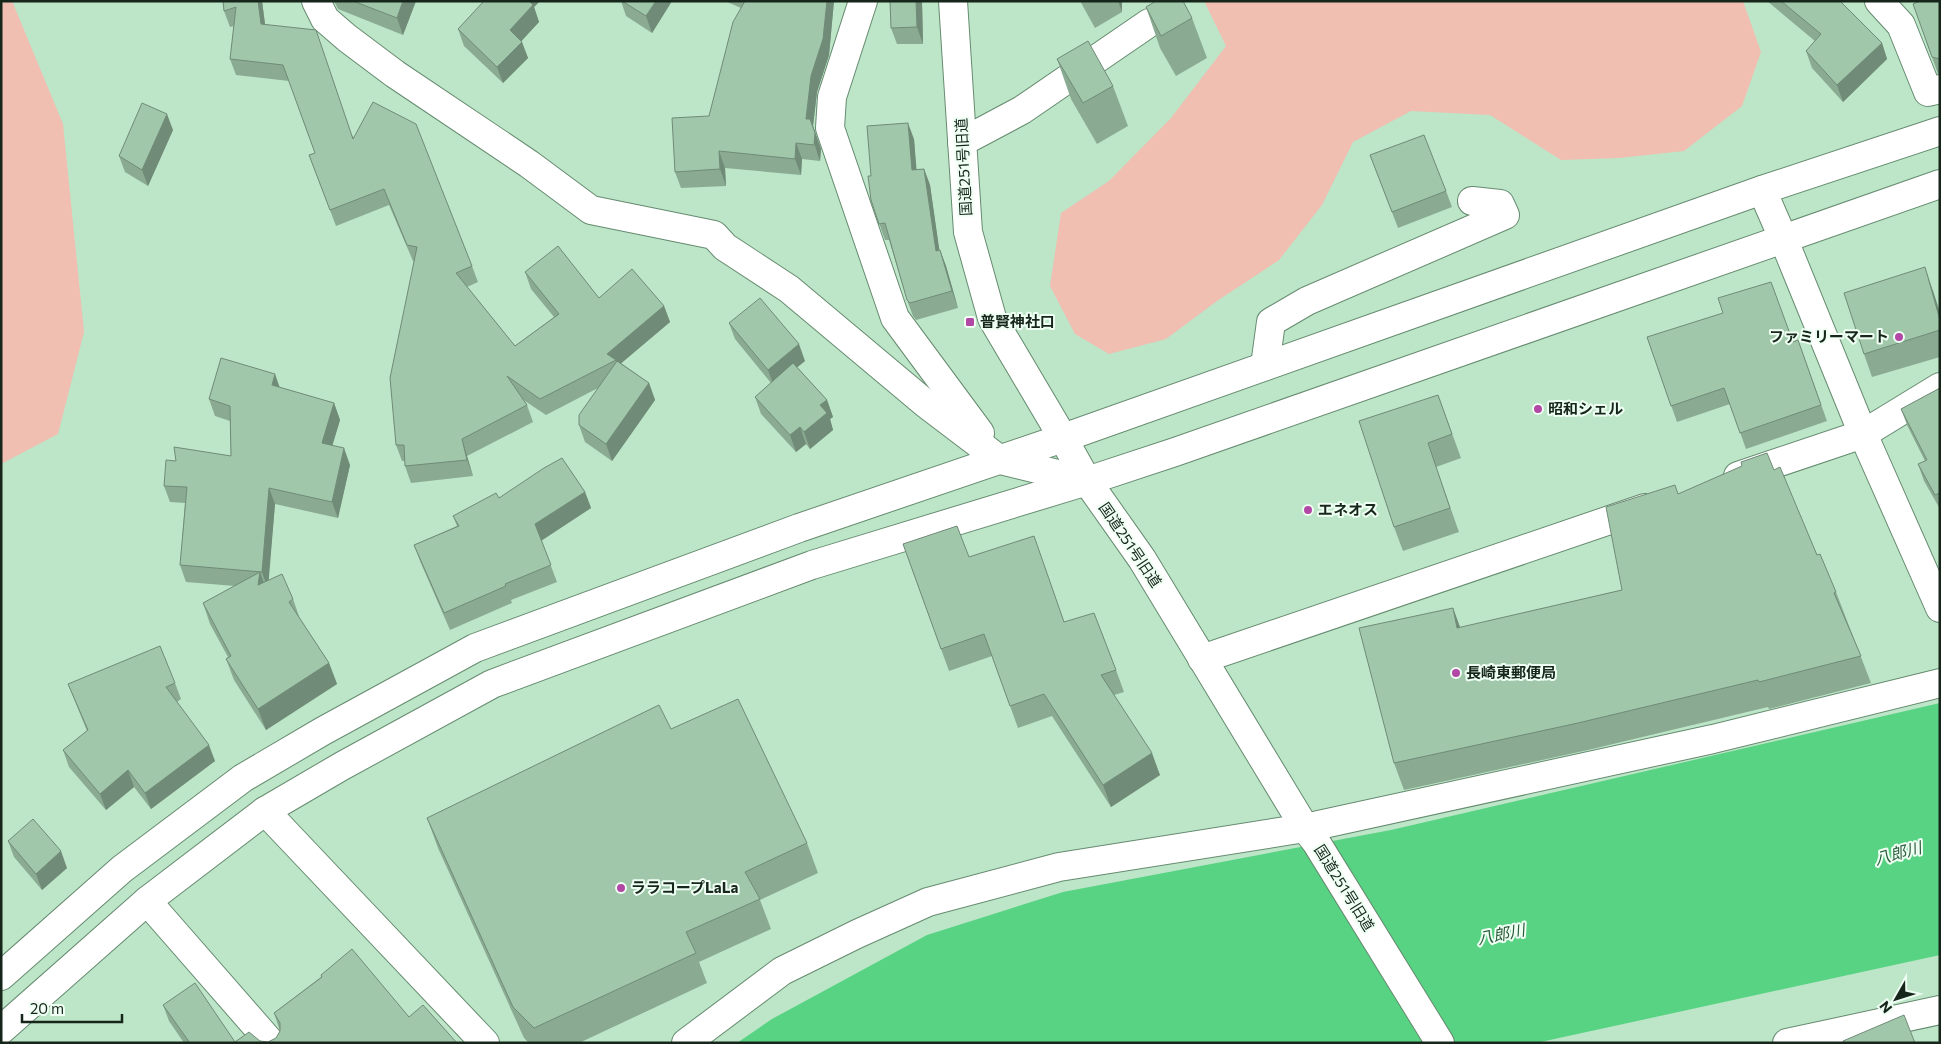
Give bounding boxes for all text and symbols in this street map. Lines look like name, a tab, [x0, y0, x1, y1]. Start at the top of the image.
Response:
street label: 国道251号旧道	[951, 117, 975, 217]
place label: 普賢神社口	[980, 312, 1055, 330]
marker: 普賢神社口	[964, 316, 976, 328]
place label: ファミリーマート	[1769, 327, 1889, 345]
marker: ファミリーマート	[1893, 331, 1905, 343]
place label: 昭和シェル	[1548, 399, 1623, 417]
marker: 昭和シェル	[1532, 403, 1544, 415]
street label: 国道251号旧道	[1096, 499, 1166, 590]
place label: エネオス	[1318, 500, 1378, 518]
marker: エネオス	[1302, 504, 1314, 516]
place label: 長崎東郵便局	[1466, 663, 1556, 681]
marker: 長崎東郵便局	[1450, 667, 1462, 679]
water label: 八郎川	[1872, 837, 1925, 868]
street label: 国道251号旧道	[1311, 841, 1379, 934]
place label: ララコープLaLa	[631, 878, 738, 896]
marker: ララコープLaLa	[615, 882, 627, 894]
water label: 八郎川	[1476, 919, 1528, 947]
north arrow	[1871, 974, 1921, 1024]
scale bar	[22, 992, 122, 1024]
text: N	[1876, 998, 1895, 1017]
text: 20 m	[30, 999, 64, 1017]

